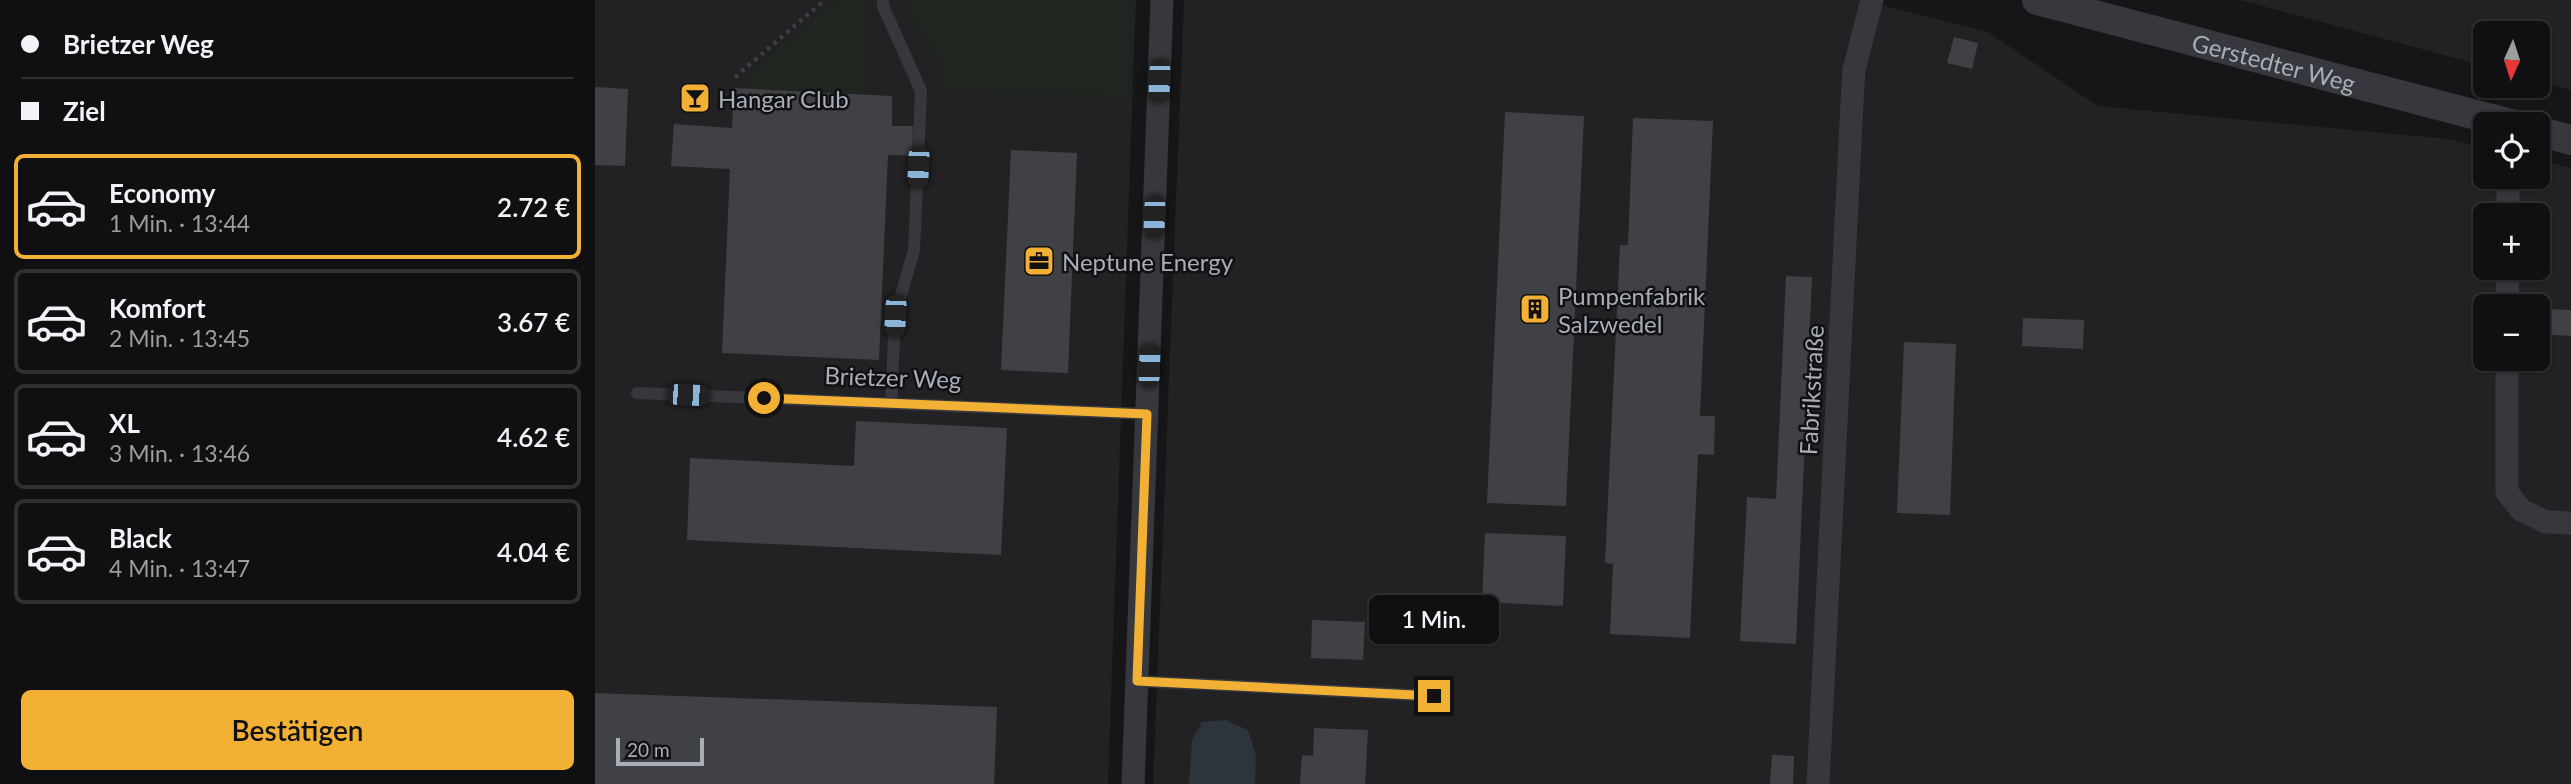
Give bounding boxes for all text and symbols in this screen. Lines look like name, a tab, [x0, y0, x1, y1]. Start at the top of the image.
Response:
north arrow	[2473, 21, 2550, 98]
map controls	[2473, 21, 2550, 371]
street label: Gerstedter Weg	[2189, 27, 2359, 97]
text: Brietzer Weg	[63, 28, 214, 60]
car	[1148, 60, 1171, 102]
bar icon: Hangar Club	[678, 81, 712, 115]
place label: Hangar Club	[718, 84, 849, 113]
text: Ziel	[63, 95, 106, 127]
button: locate	[2473, 112, 2550, 189]
car	[907, 145, 930, 189]
icon: car	[25, 175, 88, 238]
text: Economy	[109, 177, 215, 209]
text: 2.72 €	[497, 191, 570, 223]
car	[1143, 196, 1166, 238]
button: +	[2473, 203, 2550, 280]
text: 1 Min. · 13:44	[109, 209, 250, 237]
office icon: Neptune Energy	[1022, 244, 1056, 278]
place label: Neptune Energy	[1062, 247, 1234, 276]
place label: Pumpenfabrik Salzwedel	[1558, 281, 1706, 338]
icon: car	[25, 290, 88, 353]
text: Komfort	[109, 292, 206, 324]
building icon: Pumpenfabrik Salzwedel	[1518, 292, 1552, 326]
car	[884, 294, 907, 338]
button: −	[2473, 294, 2550, 371]
text: 3.67 €	[497, 306, 570, 338]
text: 2 Min. · 13:45	[109, 324, 250, 352]
street label: Fabrikstraße	[1793, 324, 1829, 456]
car	[1138, 345, 1161, 387]
street label: Brietzer Weg	[824, 360, 962, 394]
route start	[748, 382, 780, 414]
car	[667, 384, 710, 406]
icon: car	[25, 405, 88, 468]
text: XL	[109, 407, 140, 439]
text: 4.62 €	[497, 421, 570, 453]
text: 3 Min. · 13:46	[109, 439, 250, 467]
icon: car	[25, 520, 88, 583]
text: Black	[109, 522, 172, 554]
text: 4.04 €	[497, 536, 570, 568]
text: 4 Min. · 13:47	[109, 554, 250, 582]
callout: 1 Min.	[1369, 594, 1499, 644]
text: 1 Min.	[1402, 605, 1466, 633]
route end	[1418, 680, 1450, 712]
button: Bestätigen	[21, 690, 574, 770]
scale bar	[616, 735, 703, 767]
text: 20 m	[627, 738, 670, 761]

